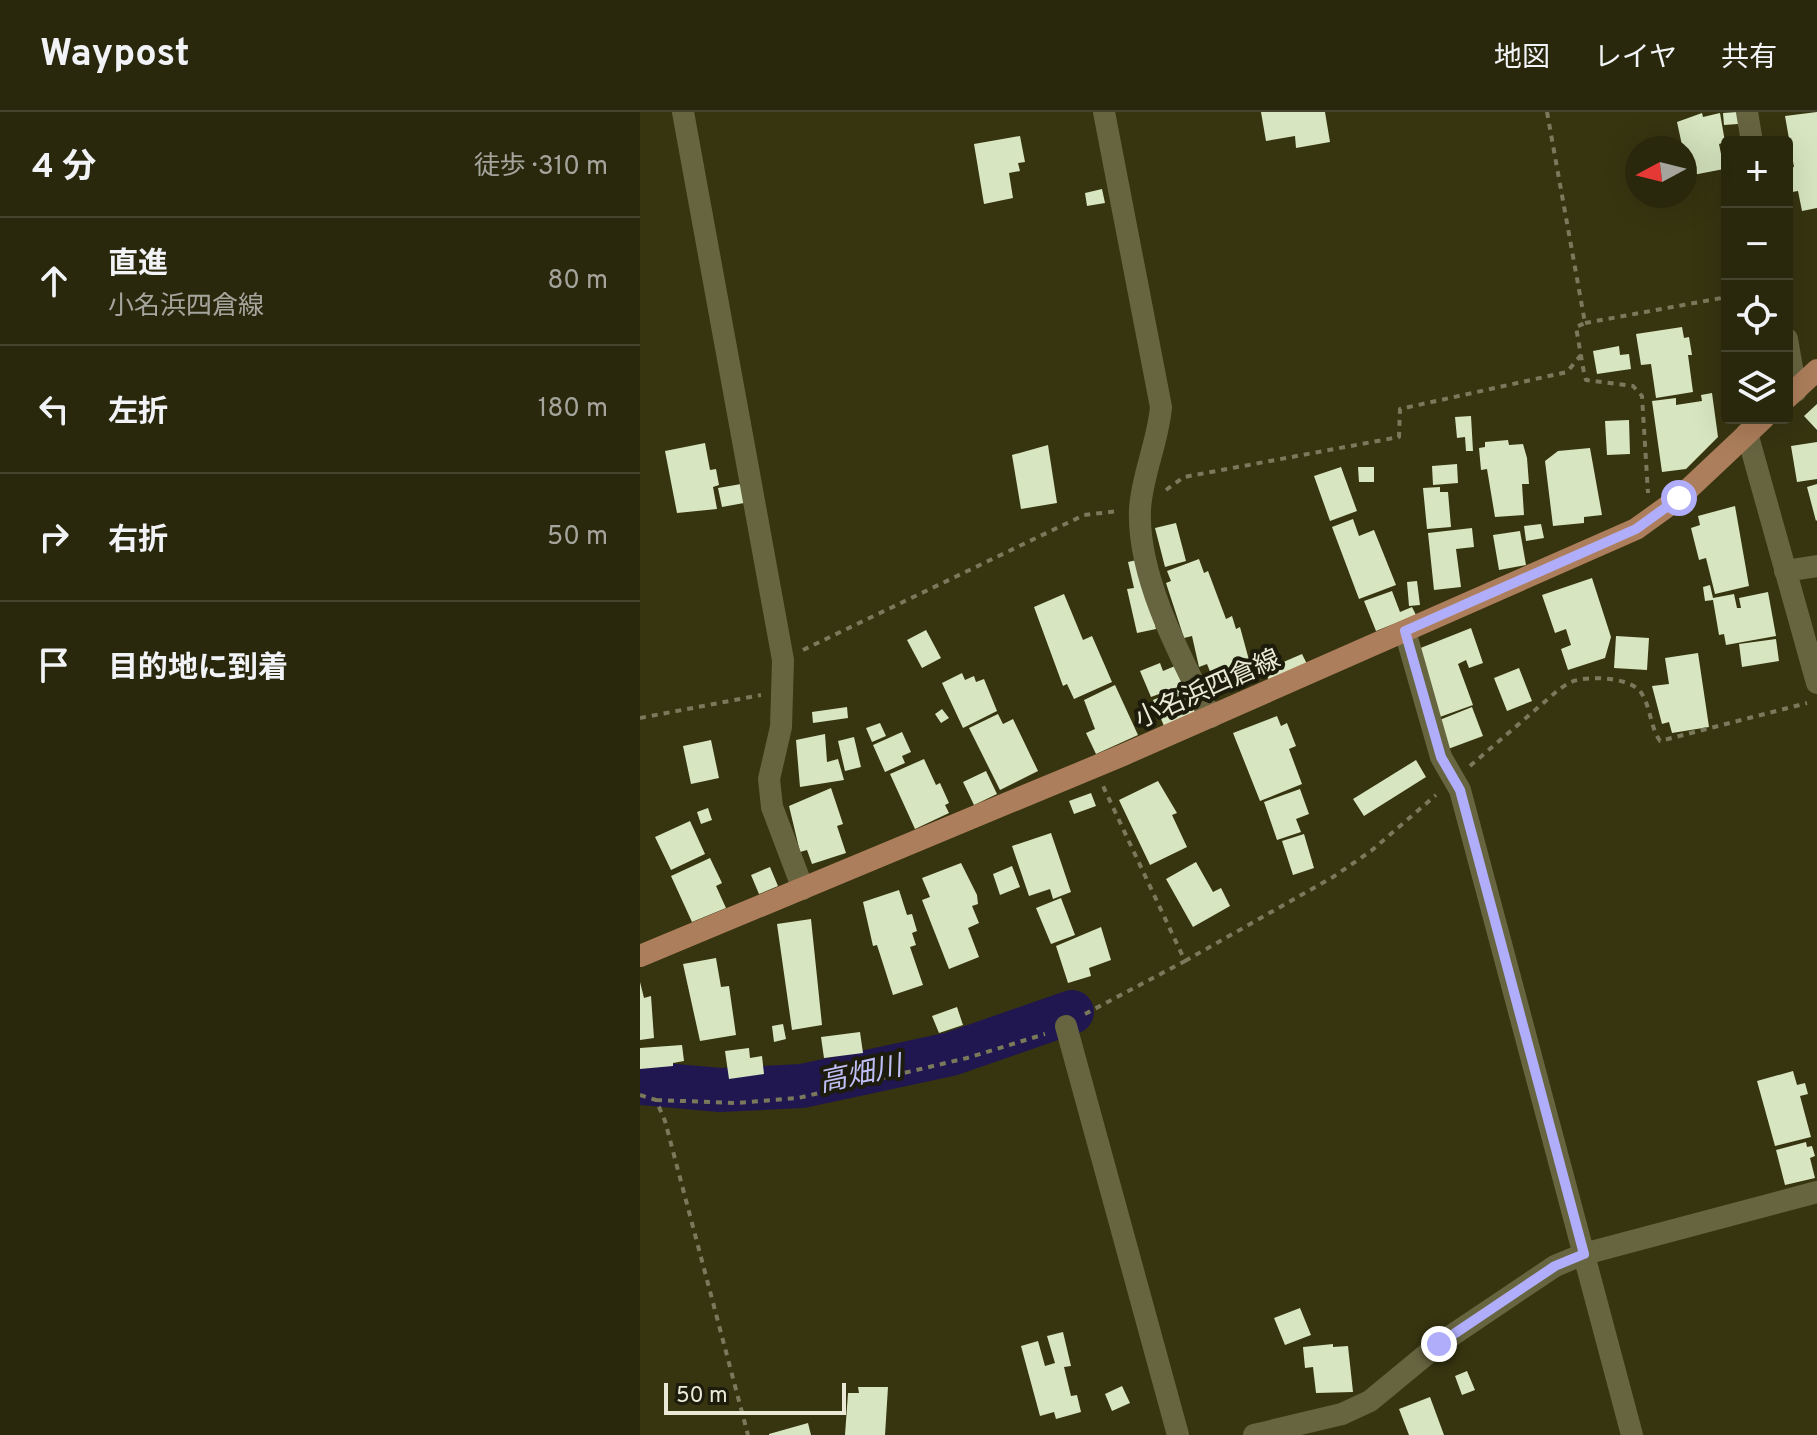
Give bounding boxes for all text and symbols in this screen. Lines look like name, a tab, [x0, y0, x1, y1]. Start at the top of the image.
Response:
text: Waypost	[40, 31, 190, 80]
text: 地図	[1494, 41, 1550, 77]
text: レイヤ	[1594, 41, 1677, 77]
text: 共有	[1721, 41, 1777, 77]
north arrow	[1625, 136, 1697, 208]
map controls	[1721, 136, 1793, 424]
button: +	[1721, 136, 1793, 208]
text: 4 分	[32, 147, 96, 190]
text: 徒歩 · 310 m	[474, 151, 608, 184]
button: −	[1721, 208, 1793, 280]
text: 直進	[108, 247, 168, 284]
icon: ahead	[32, 259, 76, 303]
text: 80 m	[548, 265, 608, 298]
button: locate	[1721, 280, 1793, 352]
text: 小名浜四倉線	[108, 291, 264, 324]
button: layers	[1721, 352, 1793, 424]
icon: left	[32, 387, 76, 431]
text: 180 m	[538, 393, 608, 426]
text: 左折	[108, 395, 168, 432]
route start	[1661, 480, 1697, 516]
icon: right	[32, 515, 76, 559]
text: 50 m	[547, 521, 608, 554]
text: 右折	[108, 523, 168, 560]
icon: arrive	[32, 643, 76, 687]
street label: 小名浜四倉線	[1130, 643, 1286, 737]
text: 目的地に到着	[108, 651, 288, 688]
water label: 高畑川	[816, 1049, 908, 1102]
route end	[1421, 1326, 1457, 1362]
scale bar	[664, 1379, 846, 1415]
text: 50 m	[676, 1383, 728, 1410]

